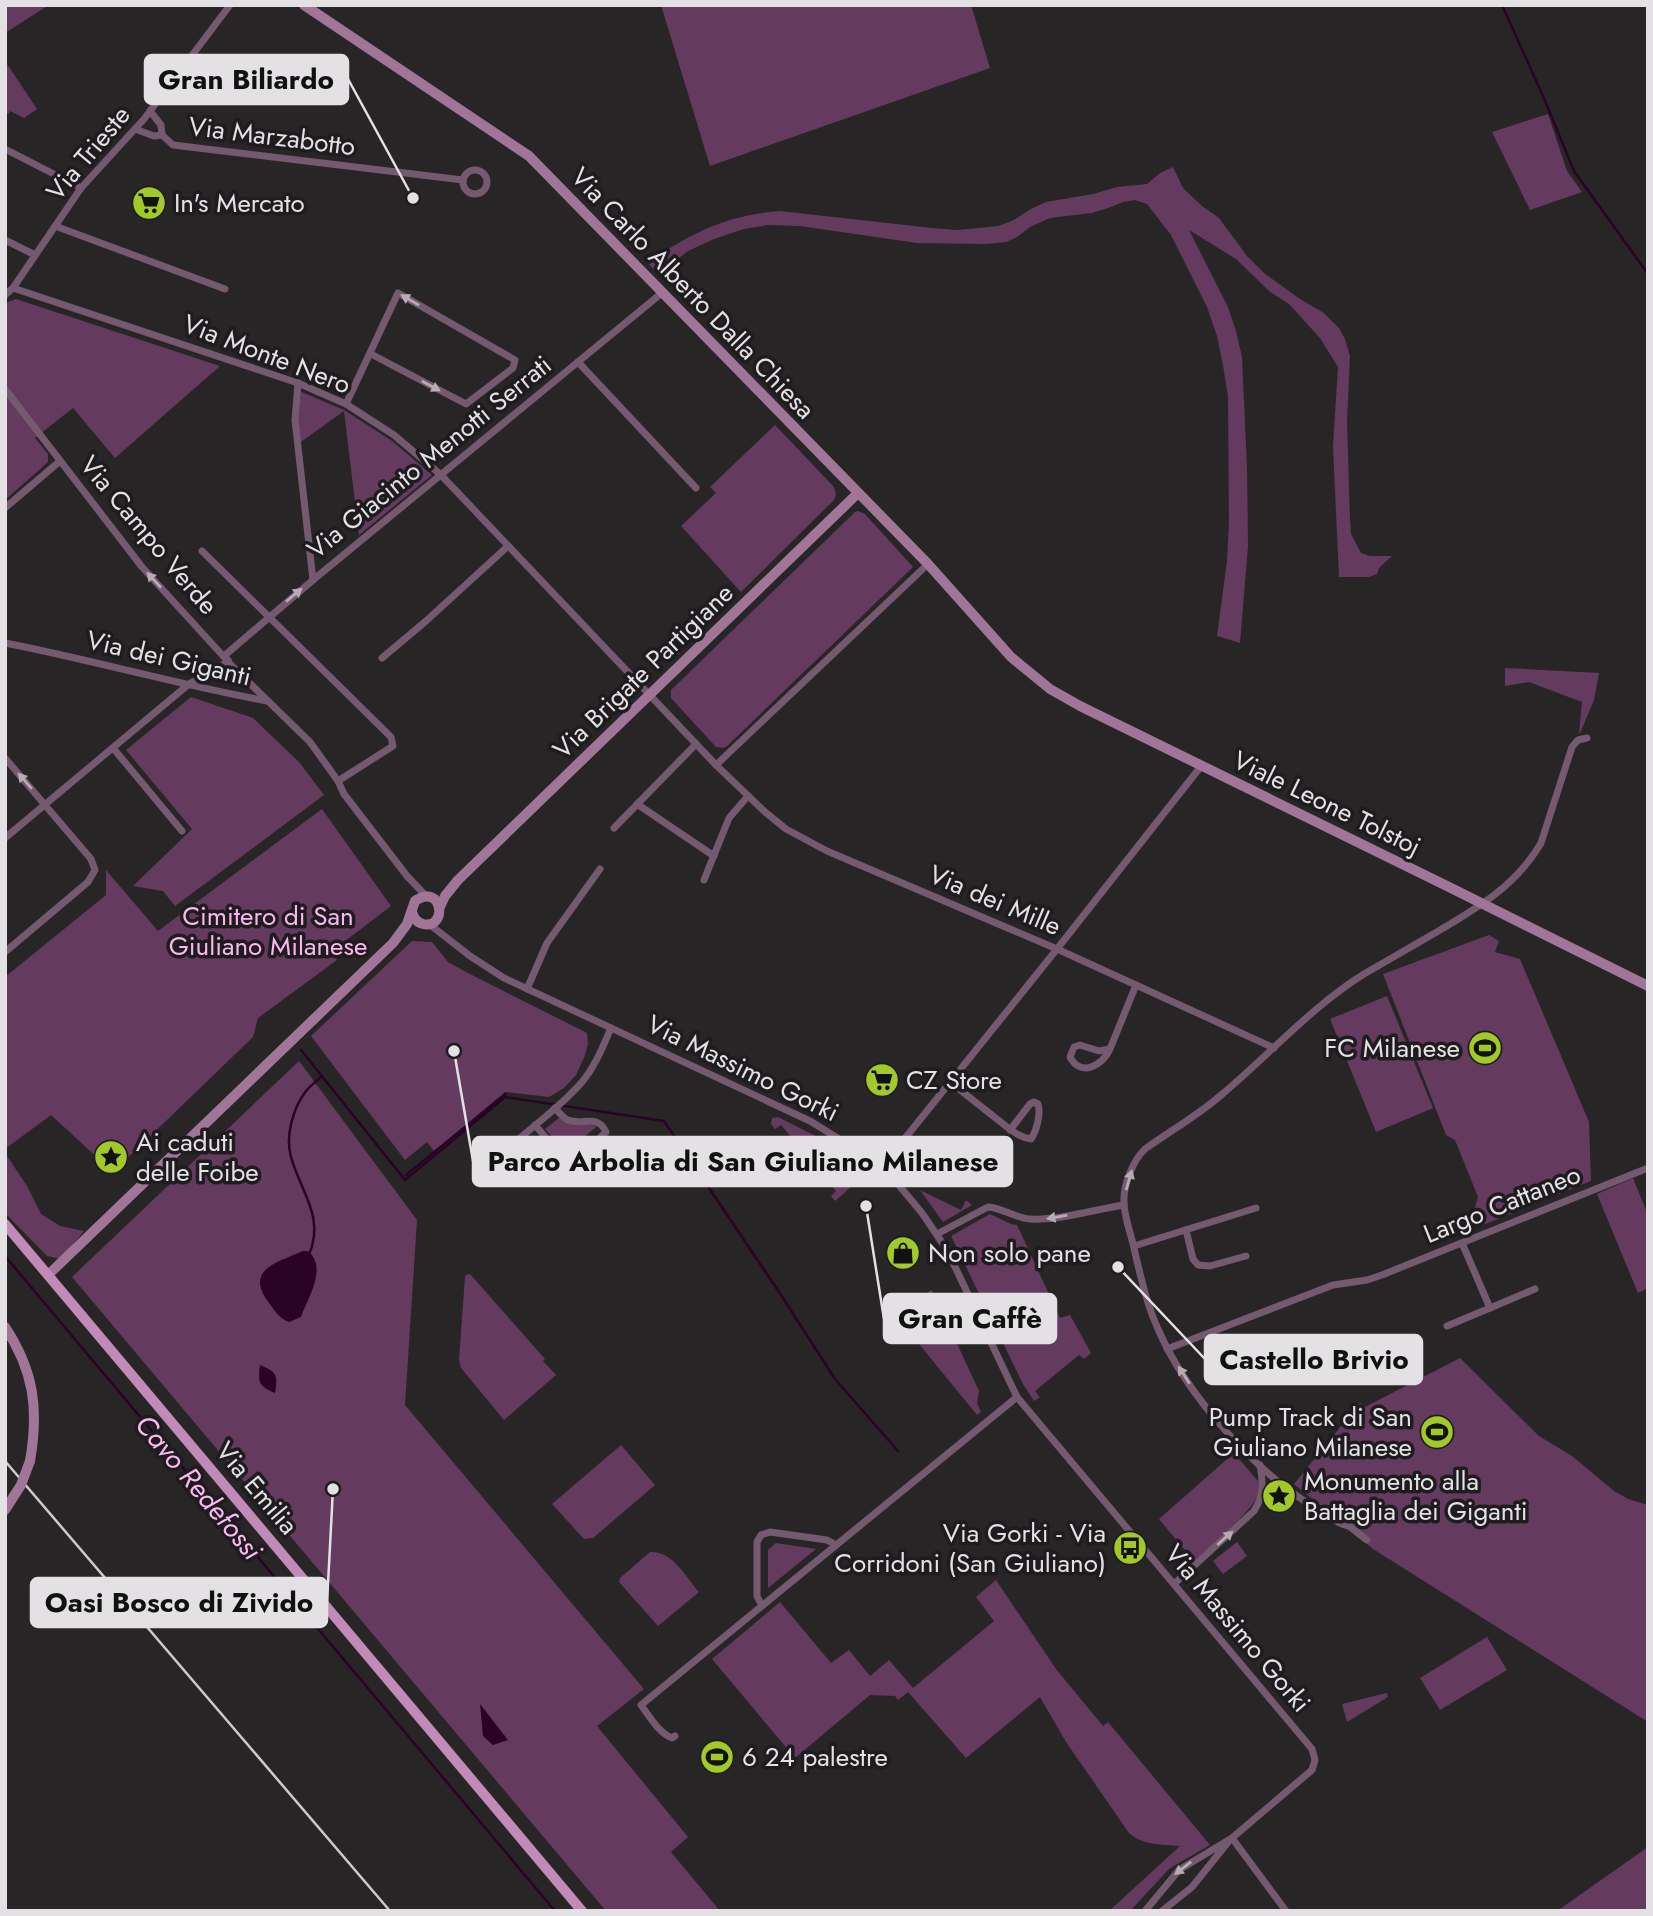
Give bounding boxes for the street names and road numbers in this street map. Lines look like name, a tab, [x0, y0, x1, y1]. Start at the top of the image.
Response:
street label: Via Trieste	[37, 97, 139, 209]
street label: Via Marzabotto	[186, 107, 358, 165]
street label: Via Carlo Alberto Dalla Chiesa	[562, 159, 824, 427]
street label: Via Monte Nero	[178, 305, 356, 403]
street label: Via Giacinto Menotti Serrati	[299, 346, 559, 568]
street label: Via Campo Verde	[71, 447, 227, 623]
street label: Via Brigate Partigiane	[544, 575, 742, 767]
street label: Via dei Giganti	[83, 621, 255, 695]
street label: Viale Leone Tolstoj	[1227, 741, 1427, 865]
street label: Via dei Mille	[923, 855, 1067, 945]
street label: Via Massimo Gorki	[641, 1005, 845, 1131]
street label: Largo Cattaneo	[1418, 1155, 1586, 1253]
street label: Via Emilia	[207, 1433, 307, 1543]
street label: Via Massimo Gorki	[1156, 1536, 1320, 1720]

